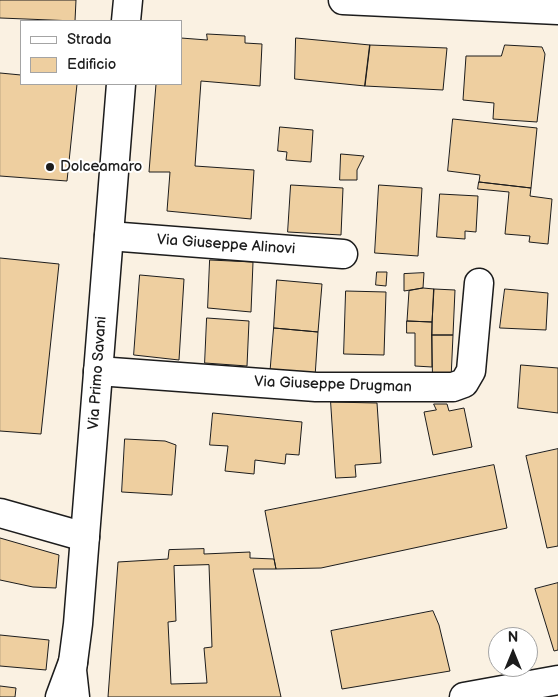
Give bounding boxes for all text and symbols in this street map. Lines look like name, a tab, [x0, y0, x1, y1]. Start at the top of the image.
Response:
legend	[20, 20, 182, 85]
text: Strada	[67, 30, 111, 49]
text: Edificio	[67, 55, 116, 74]
place label: Dolceamaro	[60, 158, 142, 176]
marker: Dolceamaro	[44, 161, 56, 173]
street label: Via Giuseppe Alinovi	[156, 231, 296, 259]
street label: Via Primo Savani	[85, 316, 111, 430]
street label: Via Giuseppe Drugman	[254, 373, 412, 397]
north arrow	[488, 627, 538, 677]
text: N	[508, 629, 518, 646]

